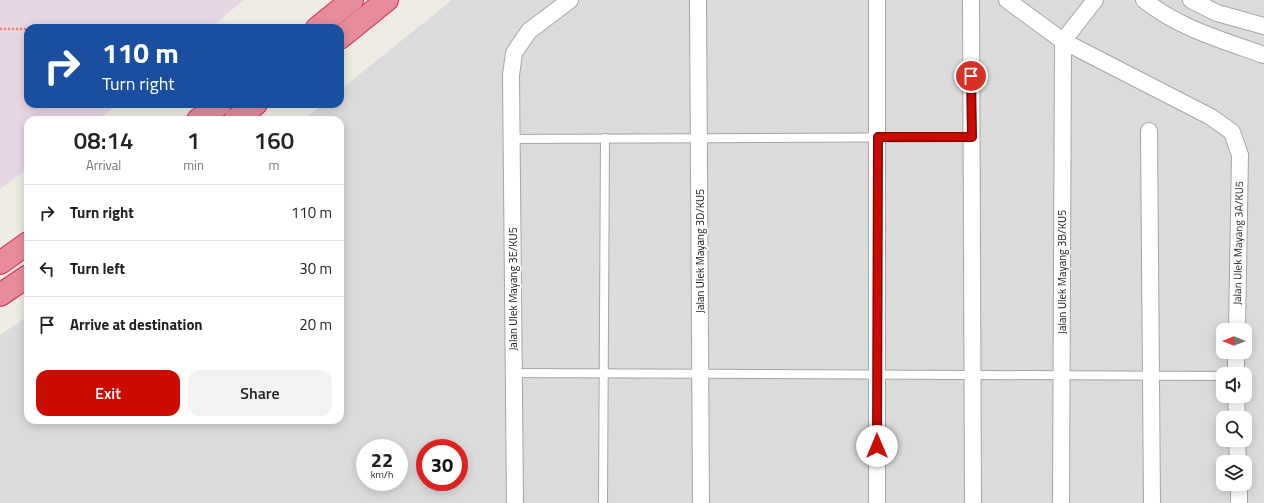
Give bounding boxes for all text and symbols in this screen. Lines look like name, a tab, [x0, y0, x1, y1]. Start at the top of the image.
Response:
text: 110 m	[102, 31, 179, 74]
icon: right	[36, 40, 88, 92]
pin	[954, 59, 988, 93]
icon: arrive	[960, 65, 982, 87]
text: Turn right	[102, 70, 175, 97]
text: 08:14	[74, 122, 133, 158]
text: 1	[187, 122, 200, 158]
text: 160	[254, 122, 294, 158]
text: Arrival	[86, 155, 121, 175]
text: min	[183, 155, 204, 175]
text: m	[269, 155, 279, 175]
street label: Jalan Ulek Mayang 3A/KU5	[1229, 181, 1247, 305]
street label: Jalan Ulek Mayang 3D/KU5	[692, 189, 708, 313]
text: Turn right	[70, 201, 134, 224]
text: 110 m	[291, 201, 332, 224]
icon: right	[36, 202, 58, 224]
street label: Jalan Ulek Mayang 3B/KU5	[1054, 210, 1070, 334]
street label: Jalan Ulek Mayang 3E/KU5	[505, 227, 521, 351]
text: Turn left	[70, 257, 125, 280]
text: 30 m	[299, 257, 332, 280]
icon: left	[36, 258, 58, 280]
text: Arrive at destination	[70, 313, 203, 336]
text: 20 m	[299, 313, 332, 336]
icon: arrive	[36, 314, 58, 336]
north arrow	[1216, 323, 1252, 359]
map controls	[1216, 323, 1252, 491]
button: sound	[1216, 367, 1252, 403]
button: Exit	[36, 370, 180, 416]
button: Share	[188, 370, 332, 416]
button: search	[1216, 411, 1252, 447]
position arrow	[856, 425, 898, 467]
speed limit sign: 30	[416, 439, 468, 491]
text: 22	[371, 444, 393, 475]
button: layers	[1216, 455, 1252, 491]
text: km/h	[371, 467, 393, 482]

